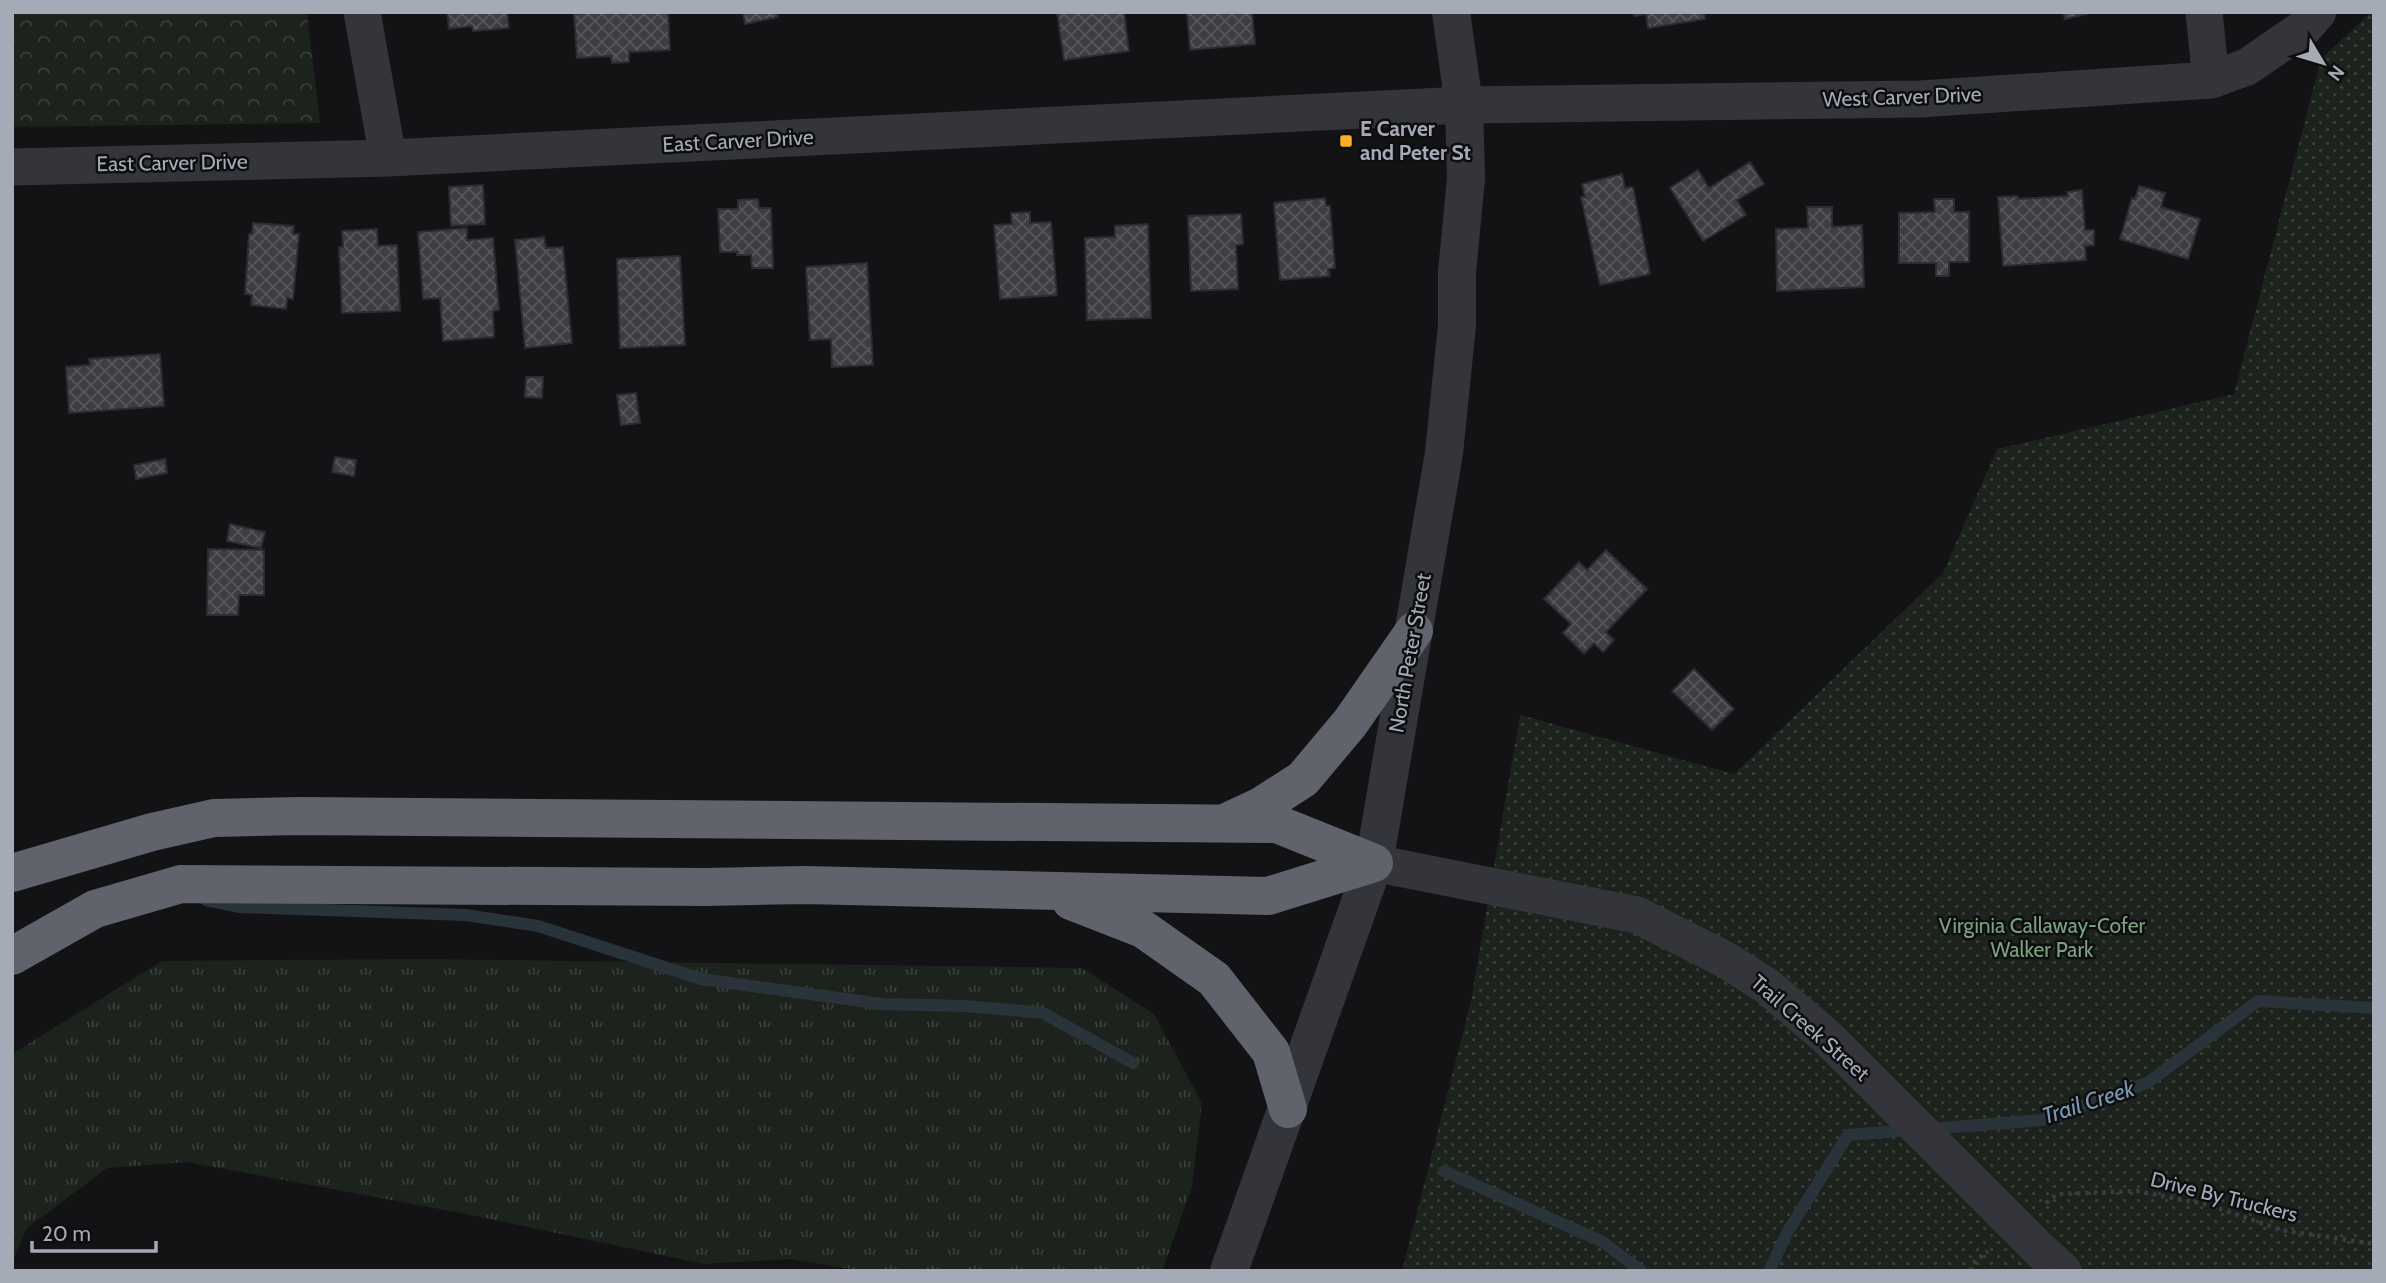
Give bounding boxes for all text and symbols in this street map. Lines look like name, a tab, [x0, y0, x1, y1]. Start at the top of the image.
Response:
north arrow	[2288, 28, 2358, 98]
text: N	[2323, 61, 2349, 86]
street label: West Carver Drive	[1822, 81, 1982, 112]
place label: E Carver and Peter St	[1360, 116, 1471, 165]
street label: East Carver Drive	[662, 124, 814, 157]
marker: E Carver and Peter St	[1338, 133, 1354, 149]
street label: East Carver Drive	[96, 149, 248, 176]
street label: North Peter Street	[1383, 571, 1436, 735]
park label: Virginia Callaway-Cofer Walker Park	[1939, 913, 2145, 962]
street label: Trail Creek Street	[1746, 969, 1875, 1086]
water label: Trail Creek	[2038, 1074, 2139, 1130]
street label: Drive By Truckers	[2148, 1166, 2301, 1227]
scale bar	[32, 1210, 156, 1254]
text: 20 m	[42, 1221, 91, 1246]

